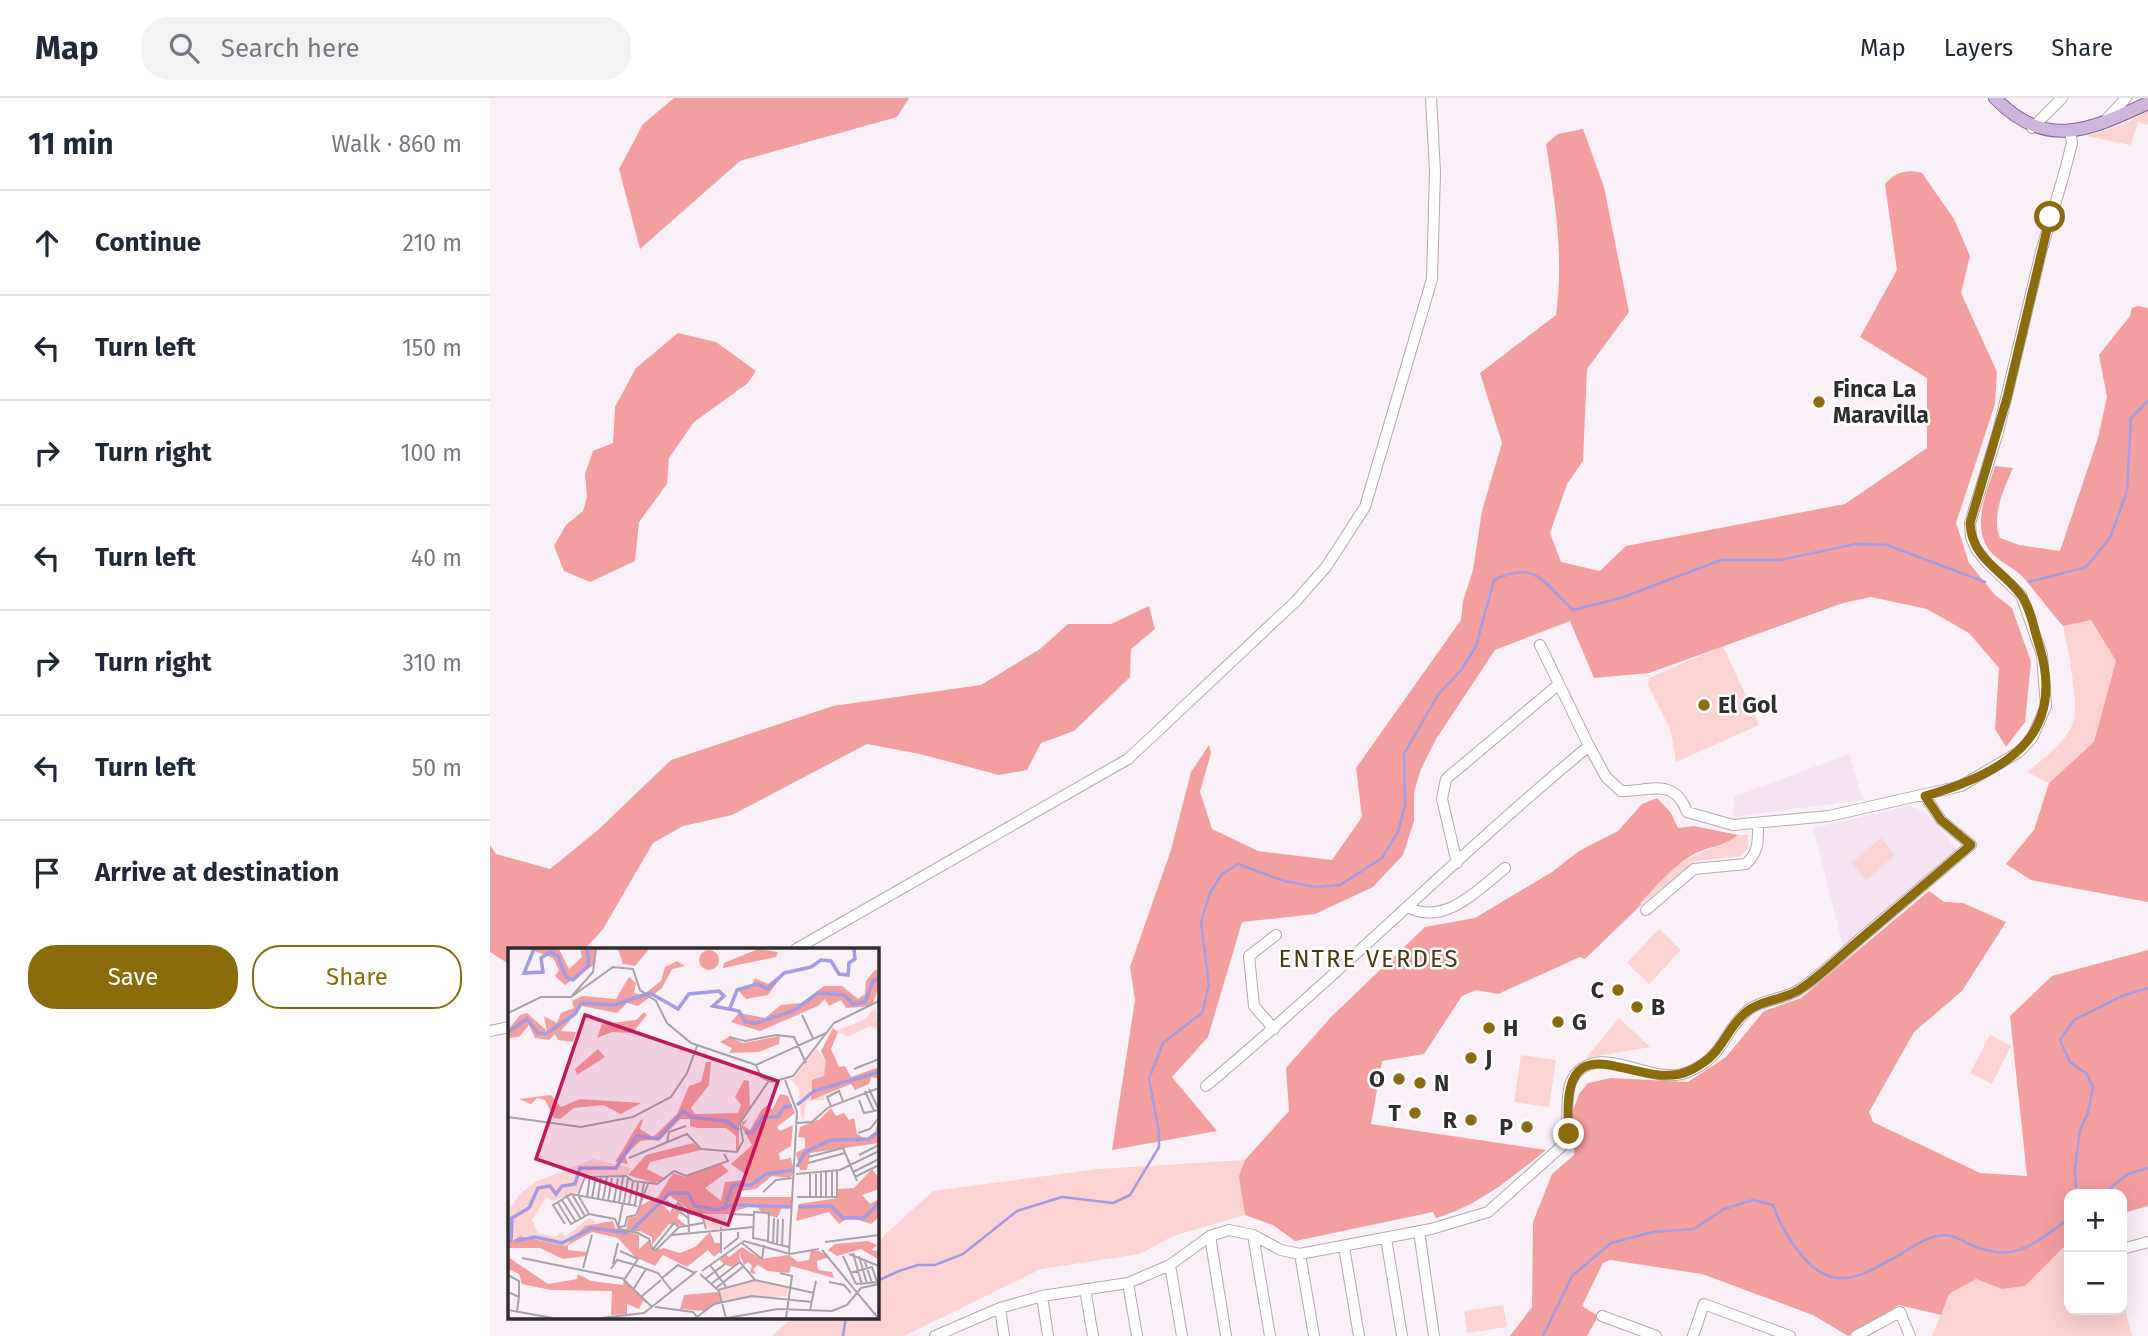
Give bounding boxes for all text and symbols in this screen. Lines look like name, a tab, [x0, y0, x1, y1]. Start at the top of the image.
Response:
search box	[141, 17, 631, 80]
text: Map	[35, 28, 99, 68]
icon: search	[165, 29, 203, 67]
text: Search here	[221, 33, 360, 64]
text: Map	[1860, 34, 1906, 62]
text: Layers	[1944, 34, 2013, 62]
text: Share	[2051, 34, 2113, 62]
text: 11 min	[28, 126, 114, 162]
text: Walk · 860 m	[332, 130, 462, 158]
route start	[2034, 201, 2065, 232]
icon: ahead	[28, 224, 66, 262]
text: Continue	[95, 227, 201, 258]
text: 210 m	[403, 229, 462, 257]
icon: left	[28, 329, 66, 367]
text: Turn left	[95, 332, 196, 363]
text: 150 m	[402, 334, 462, 362]
place label: Finca La Maravilla	[1833, 375, 1929, 429]
marker: Finca La Maravilla	[1811, 394, 1827, 410]
icon: right	[28, 434, 66, 472]
text: Turn right	[95, 437, 212, 468]
text: 100 m	[401, 439, 462, 467]
icon: left	[28, 539, 66, 577]
text: Turn left	[95, 542, 196, 573]
text: 40 m	[411, 544, 462, 572]
icon: right	[28, 644, 66, 682]
text: Turn right	[95, 647, 212, 678]
text: 310 m	[402, 649, 462, 677]
place label: El Gol	[1718, 691, 1777, 719]
marker: El Gol	[1696, 697, 1712, 713]
icon: left	[28, 749, 66, 787]
text: Turn left	[95, 752, 196, 783]
text: 50 m	[412, 754, 462, 782]
icon: arrive	[28, 854, 66, 892]
text: Arrive at destination	[95, 857, 339, 888]
button: Save	[28, 945, 238, 1009]
button: Share	[252, 945, 462, 1009]
district label: ENTRE VERDES	[1278, 945, 1460, 973]
inset map	[508, 948, 878, 1318]
place label: C	[1591, 976, 1605, 1004]
marker: C	[1610, 982, 1626, 998]
place label: B	[1651, 993, 1665, 1021]
marker: B	[1629, 999, 1645, 1015]
place label: G	[1572, 1008, 1587, 1036]
place label: H	[1503, 1014, 1518, 1042]
marker: G	[1550, 1014, 1566, 1030]
marker: H	[1481, 1020, 1497, 1036]
place label: J	[1484, 1044, 1492, 1072]
marker: J	[1463, 1050, 1479, 1066]
place label: O	[1369, 1065, 1385, 1093]
place label: N	[1434, 1069, 1449, 1097]
marker: O	[1391, 1071, 1407, 1087]
marker: N	[1412, 1075, 1428, 1091]
place label: T	[1389, 1099, 1402, 1127]
marker: T	[1407, 1105, 1423, 1121]
place label: R	[1443, 1106, 1458, 1134]
marker: R	[1463, 1112, 1479, 1128]
place label: P	[1499, 1113, 1513, 1141]
route end	[1553, 1118, 1584, 1149]
marker: P	[1519, 1119, 1535, 1135]
map controls	[2064, 1189, 2127, 1315]
button: +	[2064, 1189, 2127, 1252]
button: −	[2064, 1252, 2127, 1315]

